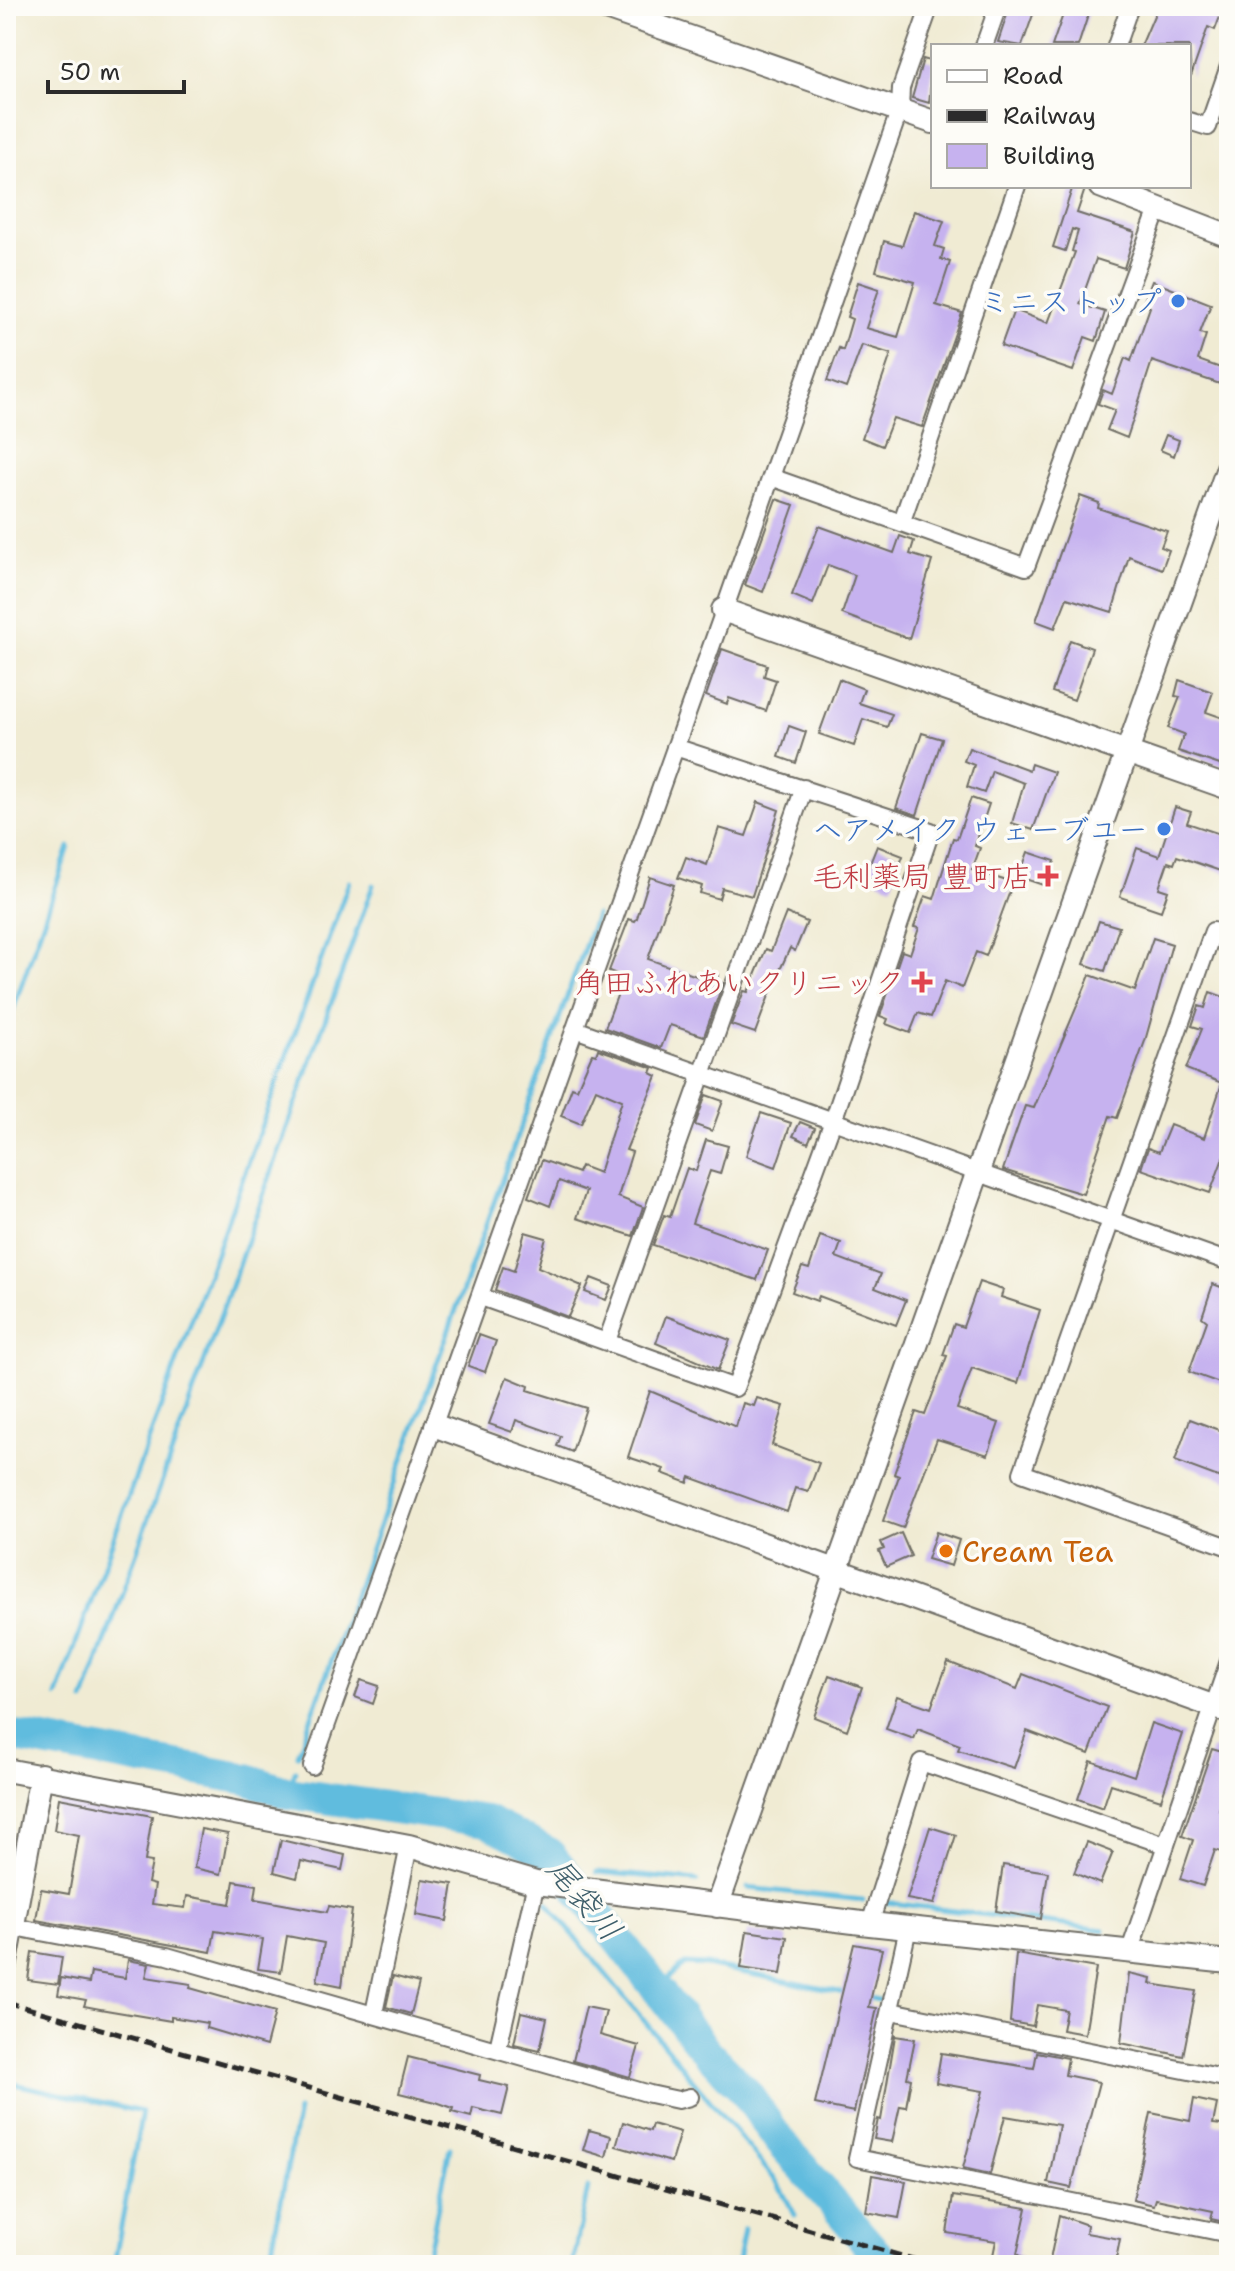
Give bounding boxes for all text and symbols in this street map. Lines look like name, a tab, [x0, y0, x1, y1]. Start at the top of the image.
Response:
scale bar	[48, 44, 184, 94]
legend	[931, 44, 1191, 188]
text: 50 m	[60, 56, 120, 88]
text: Road	[1003, 60, 1063, 92]
text: Railway	[1003, 100, 1096, 132]
text: Building	[1003, 140, 1095, 172]
place label: ミニストップ	[979, 281, 1162, 322]
marker: ミニストップ	[1169, 292, 1187, 310]
place label: ヘアメイク ウェーブユー	[813, 809, 1148, 850]
marker: ヘアメイク ウェーブユー	[1155, 820, 1173, 838]
place label: 毛利薬局 豊町店	[812, 856, 1032, 897]
marker: 毛利薬局 豊町店	[1039, 867, 1057, 885]
place label: 角田ふれあいクリニック	[574, 962, 904, 1003]
marker: 角田ふれあいクリニック	[911, 971, 933, 993]
place label: Cream Tea	[962, 1531, 1114, 1572]
marker: Cream Tea	[937, 1542, 955, 1560]
water label: 尾袋川	[538, 1848, 632, 1950]

